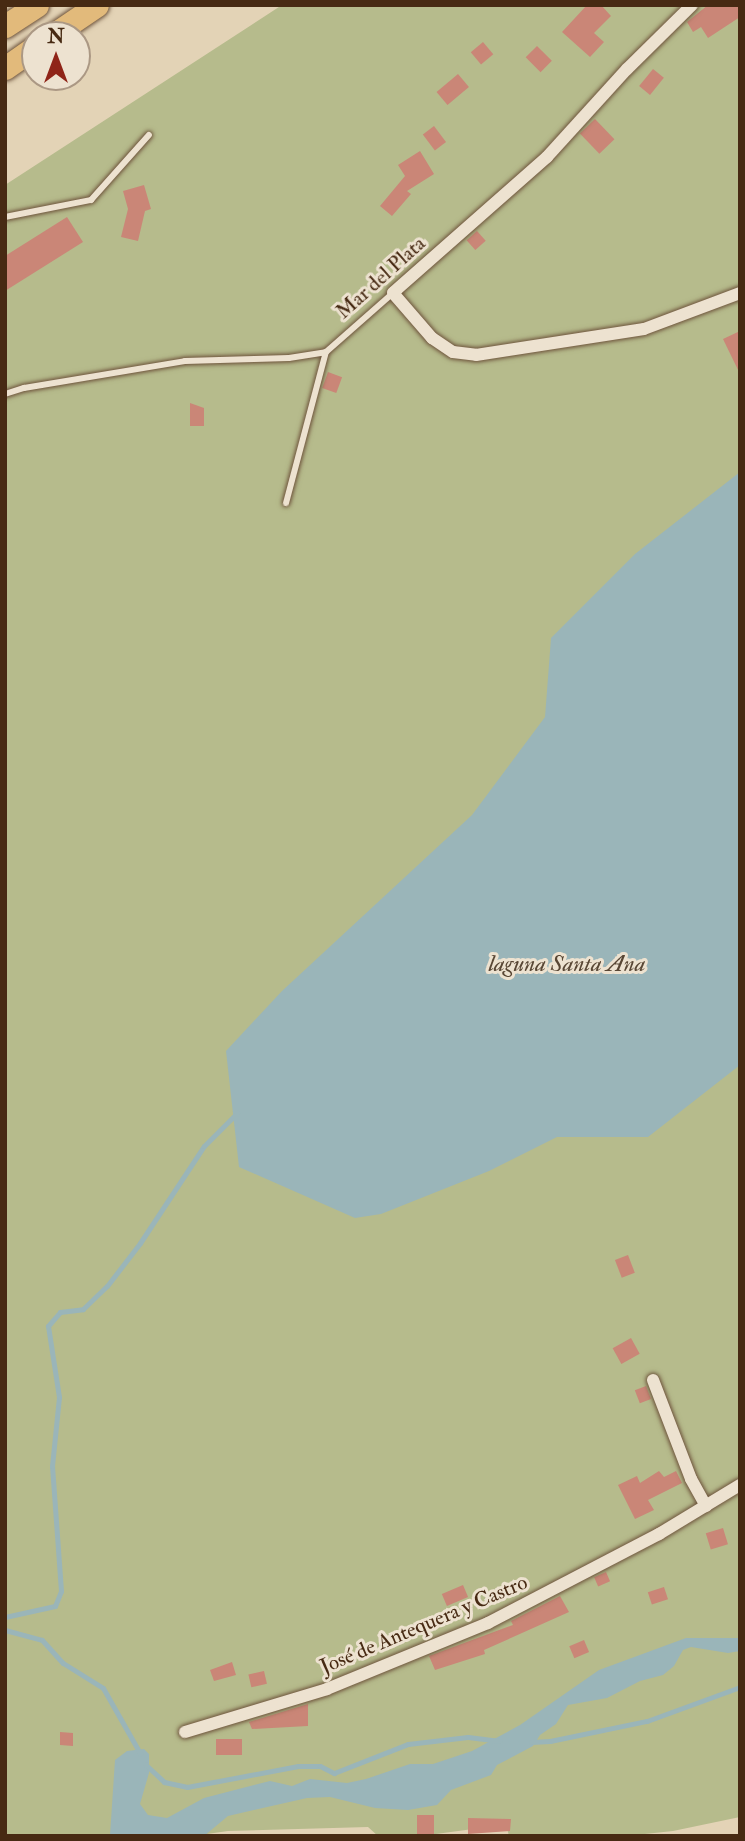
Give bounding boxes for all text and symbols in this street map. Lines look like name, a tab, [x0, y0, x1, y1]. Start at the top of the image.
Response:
north arrow	[21, 21, 91, 91]
text: N	[47, 25, 65, 49]
street label: Mar del Plata	[331, 231, 431, 325]
water label: laguna Santa Ana	[489, 950, 645, 978]
street label: José de Antequera y Castro	[317, 1570, 531, 1680]

